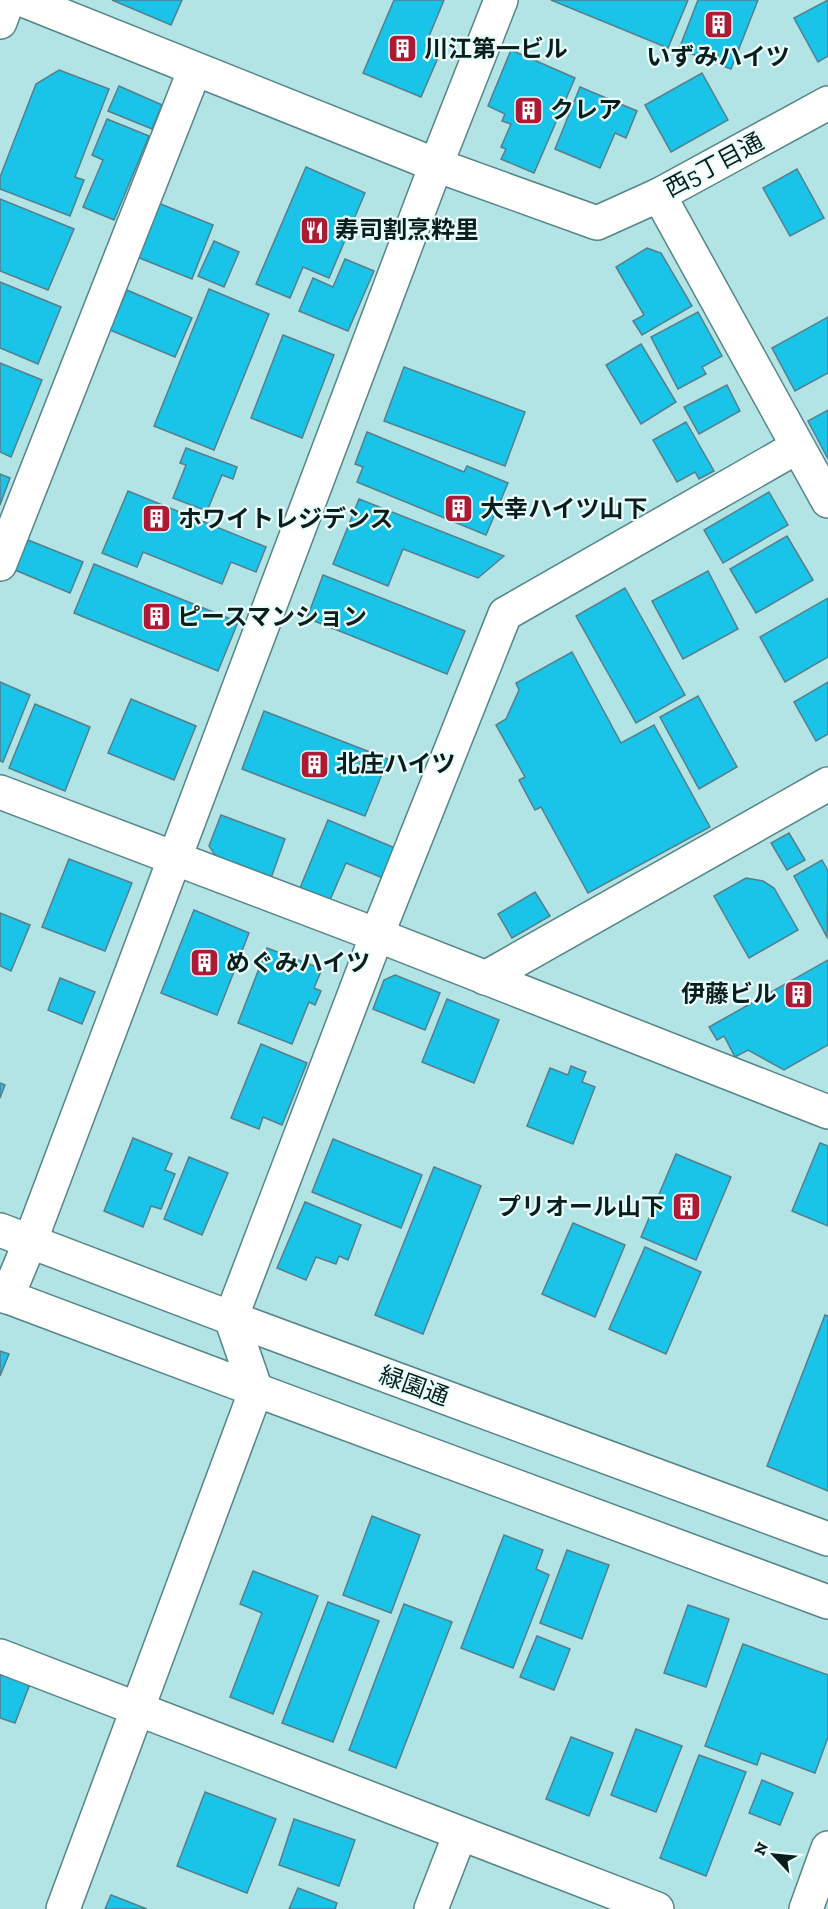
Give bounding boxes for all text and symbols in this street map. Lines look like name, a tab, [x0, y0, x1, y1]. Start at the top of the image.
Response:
building icon: いずみハイツ	[702, 8, 734, 40]
building icon: 川江第一ビル	[387, 33, 419, 65]
place label: 川江第一ビル	[424, 34, 568, 63]
place label: いずみハイツ	[646, 42, 790, 71]
building icon: クレア	[513, 94, 545, 126]
place label: クレア	[550, 95, 622, 124]
street label: 西5丁目通	[659, 126, 768, 203]
restaurant icon: 寿司割烹粋里	[298, 214, 330, 246]
place label: 寿司割烹粋里	[335, 215, 479, 244]
building icon: 大幸ハイツ山下	[443, 493, 475, 525]
place label: 大幸ハイツ山下	[480, 494, 648, 523]
building icon: ホワイトレジデンス	[141, 503, 173, 535]
place label: ホワイトレジデンス	[178, 504, 394, 533]
building icon: ピースマンション	[140, 601, 172, 633]
place label: ピースマンション	[177, 602, 367, 631]
building icon: 北庄ハイツ	[299, 748, 331, 780]
place label: 北庄ハイツ	[336, 749, 456, 778]
building icon: めぐみハイツ	[189, 947, 221, 979]
place label: めぐみハイツ	[226, 948, 370, 977]
building icon: 伊藤ビル	[782, 978, 814, 1010]
place label: 伊藤ビル	[681, 979, 777, 1008]
building icon: プリオール山下	[670, 1191, 702, 1223]
place label: プリオール山下	[497, 1192, 665, 1221]
street label: 緑園通	[375, 1360, 453, 1411]
north arrow	[744, 1825, 804, 1885]
text: N	[750, 1839, 772, 1858]

